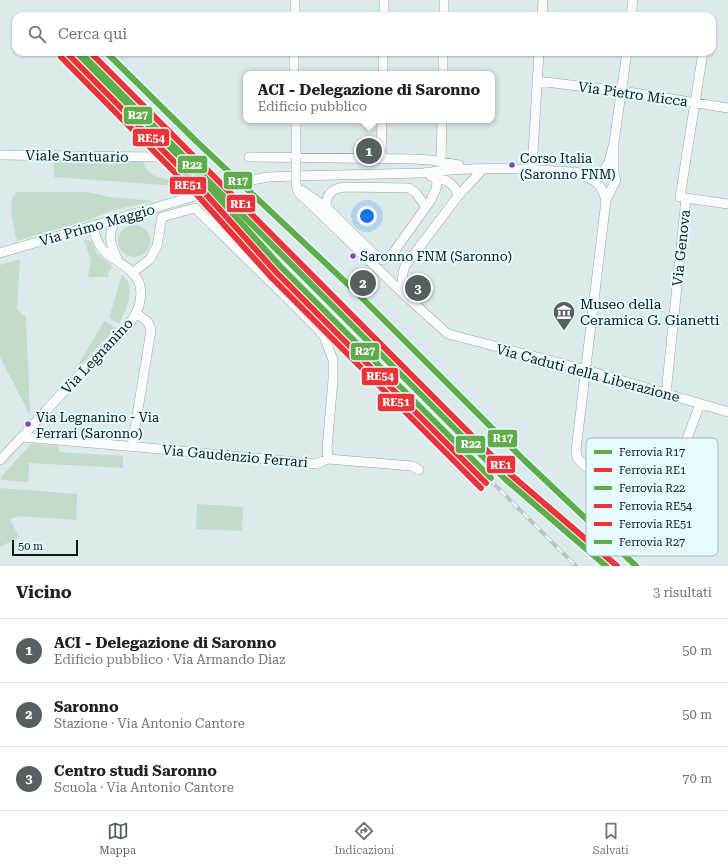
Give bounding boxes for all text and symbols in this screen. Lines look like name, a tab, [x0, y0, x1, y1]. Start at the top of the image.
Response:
search box	[12, 12, 716, 56]
icon: search	[26, 23, 48, 45]
text: Cerca qui	[58, 25, 127, 43]
popup	[243, 71, 495, 123]
street label: Via Pietro Micca	[577, 78, 689, 110]
text: ACI - Delegazione di Saronno	[258, 81, 480, 99]
text: Edificio pubblico	[258, 99, 367, 114]
line badge: R27	[123, 106, 153, 125]
text: R27	[128, 109, 148, 122]
line badge: RE54	[132, 128, 170, 147]
text: RE54	[137, 132, 166, 145]
pin: 1	[356, 136, 382, 166]
street label: Viale Santuario	[25, 147, 129, 165]
place label: Corso Italia (Saronno FNM)	[520, 151, 616, 182]
line badge: R22	[177, 155, 208, 174]
text: R22	[182, 159, 202, 172]
marker: Corso Italia (Saronno FNM)	[507, 160, 517, 170]
line badge: R17	[223, 171, 253, 190]
text: R17	[228, 175, 248, 188]
line badge: RE51	[169, 176, 207, 195]
text: RE51	[174, 179, 202, 192]
line badge: RE1	[226, 194, 256, 213]
text: RE1	[230, 198, 252, 211]
street label: Via Primo Maggio	[37, 201, 157, 249]
your location	[357, 206, 377, 226]
street label: Via Genova	[669, 208, 693, 287]
place label: Saronno FNM (Saronno)	[360, 249, 512, 264]
marker: Saronno FNM (Saronno)	[348, 251, 358, 261]
pin: 2	[350, 268, 376, 298]
pin: 3	[405, 273, 431, 303]
place label: Museo della Ceramica G. Gianetti	[580, 296, 720, 328]
museum icon: Museo della Ceramica G. Gianetti	[551, 299, 577, 332]
street label: Via Legnanino	[58, 315, 136, 397]
street label: Via Caduti della Liberazione	[494, 341, 682, 405]
line badge: R27	[350, 342, 380, 361]
text: R27	[355, 345, 375, 358]
line badge: RE54	[361, 367, 399, 386]
text: RE54	[366, 370, 395, 383]
line badge: RE51	[377, 393, 415, 412]
text: RE51	[382, 396, 410, 409]
place label: Via Legnanino - Via Ferrari (Saronno)	[36, 410, 159, 441]
marker: Via Legnanino - Via Ferrari (Saronno)	[23, 419, 33, 429]
line badge: R17	[487, 429, 518, 448]
text: R17	[493, 432, 513, 445]
line badge: R22	[455, 435, 486, 454]
text: R22	[461, 438, 481, 451]
legend	[586, 438, 718, 556]
street label: Via Gaudenzio Ferrari	[161, 442, 309, 470]
text: Ferrovia R17	[619, 446, 685, 459]
line badge: RE1	[486, 455, 516, 474]
text: RE1	[490, 459, 512, 472]
text: Ferrovia RE1	[619, 464, 686, 477]
text: Ferrovia R22	[619, 482, 685, 495]
text: Ferrovia RE54	[619, 500, 693, 513]
text: Ferrovia RE51	[619, 518, 692, 531]
text: Ferrovia R27	[619, 536, 685, 549]
scale bar	[12, 538, 78, 557]
text: 50 m	[18, 540, 43, 553]
text: Vicino	[16, 582, 72, 602]
text: 3 risultati	[653, 585, 712, 600]
text: ACI - Delegazione di Saronno	[54, 634, 276, 652]
text: 1	[25, 643, 33, 658]
text: 50 m	[682, 643, 712, 658]
text: Edificio pubblico · Via Armando Diaz	[54, 652, 285, 667]
text: Saronno	[54, 698, 119, 716]
text: 2	[25, 707, 33, 722]
text: 50 m	[682, 707, 712, 722]
text: Stazione · Via Antonio Cantore	[54, 716, 245, 731]
text: Centro studi Saronno	[54, 762, 217, 780]
text: 3	[25, 771, 33, 786]
text: 70 m	[682, 771, 712, 786]
text: Scuola · Via Antonio Cantore	[54, 780, 234, 795]
tab: Mappa	[99, 820, 136, 857]
tab: Indicazioni	[334, 820, 394, 857]
tab: Salvati	[593, 820, 629, 857]

